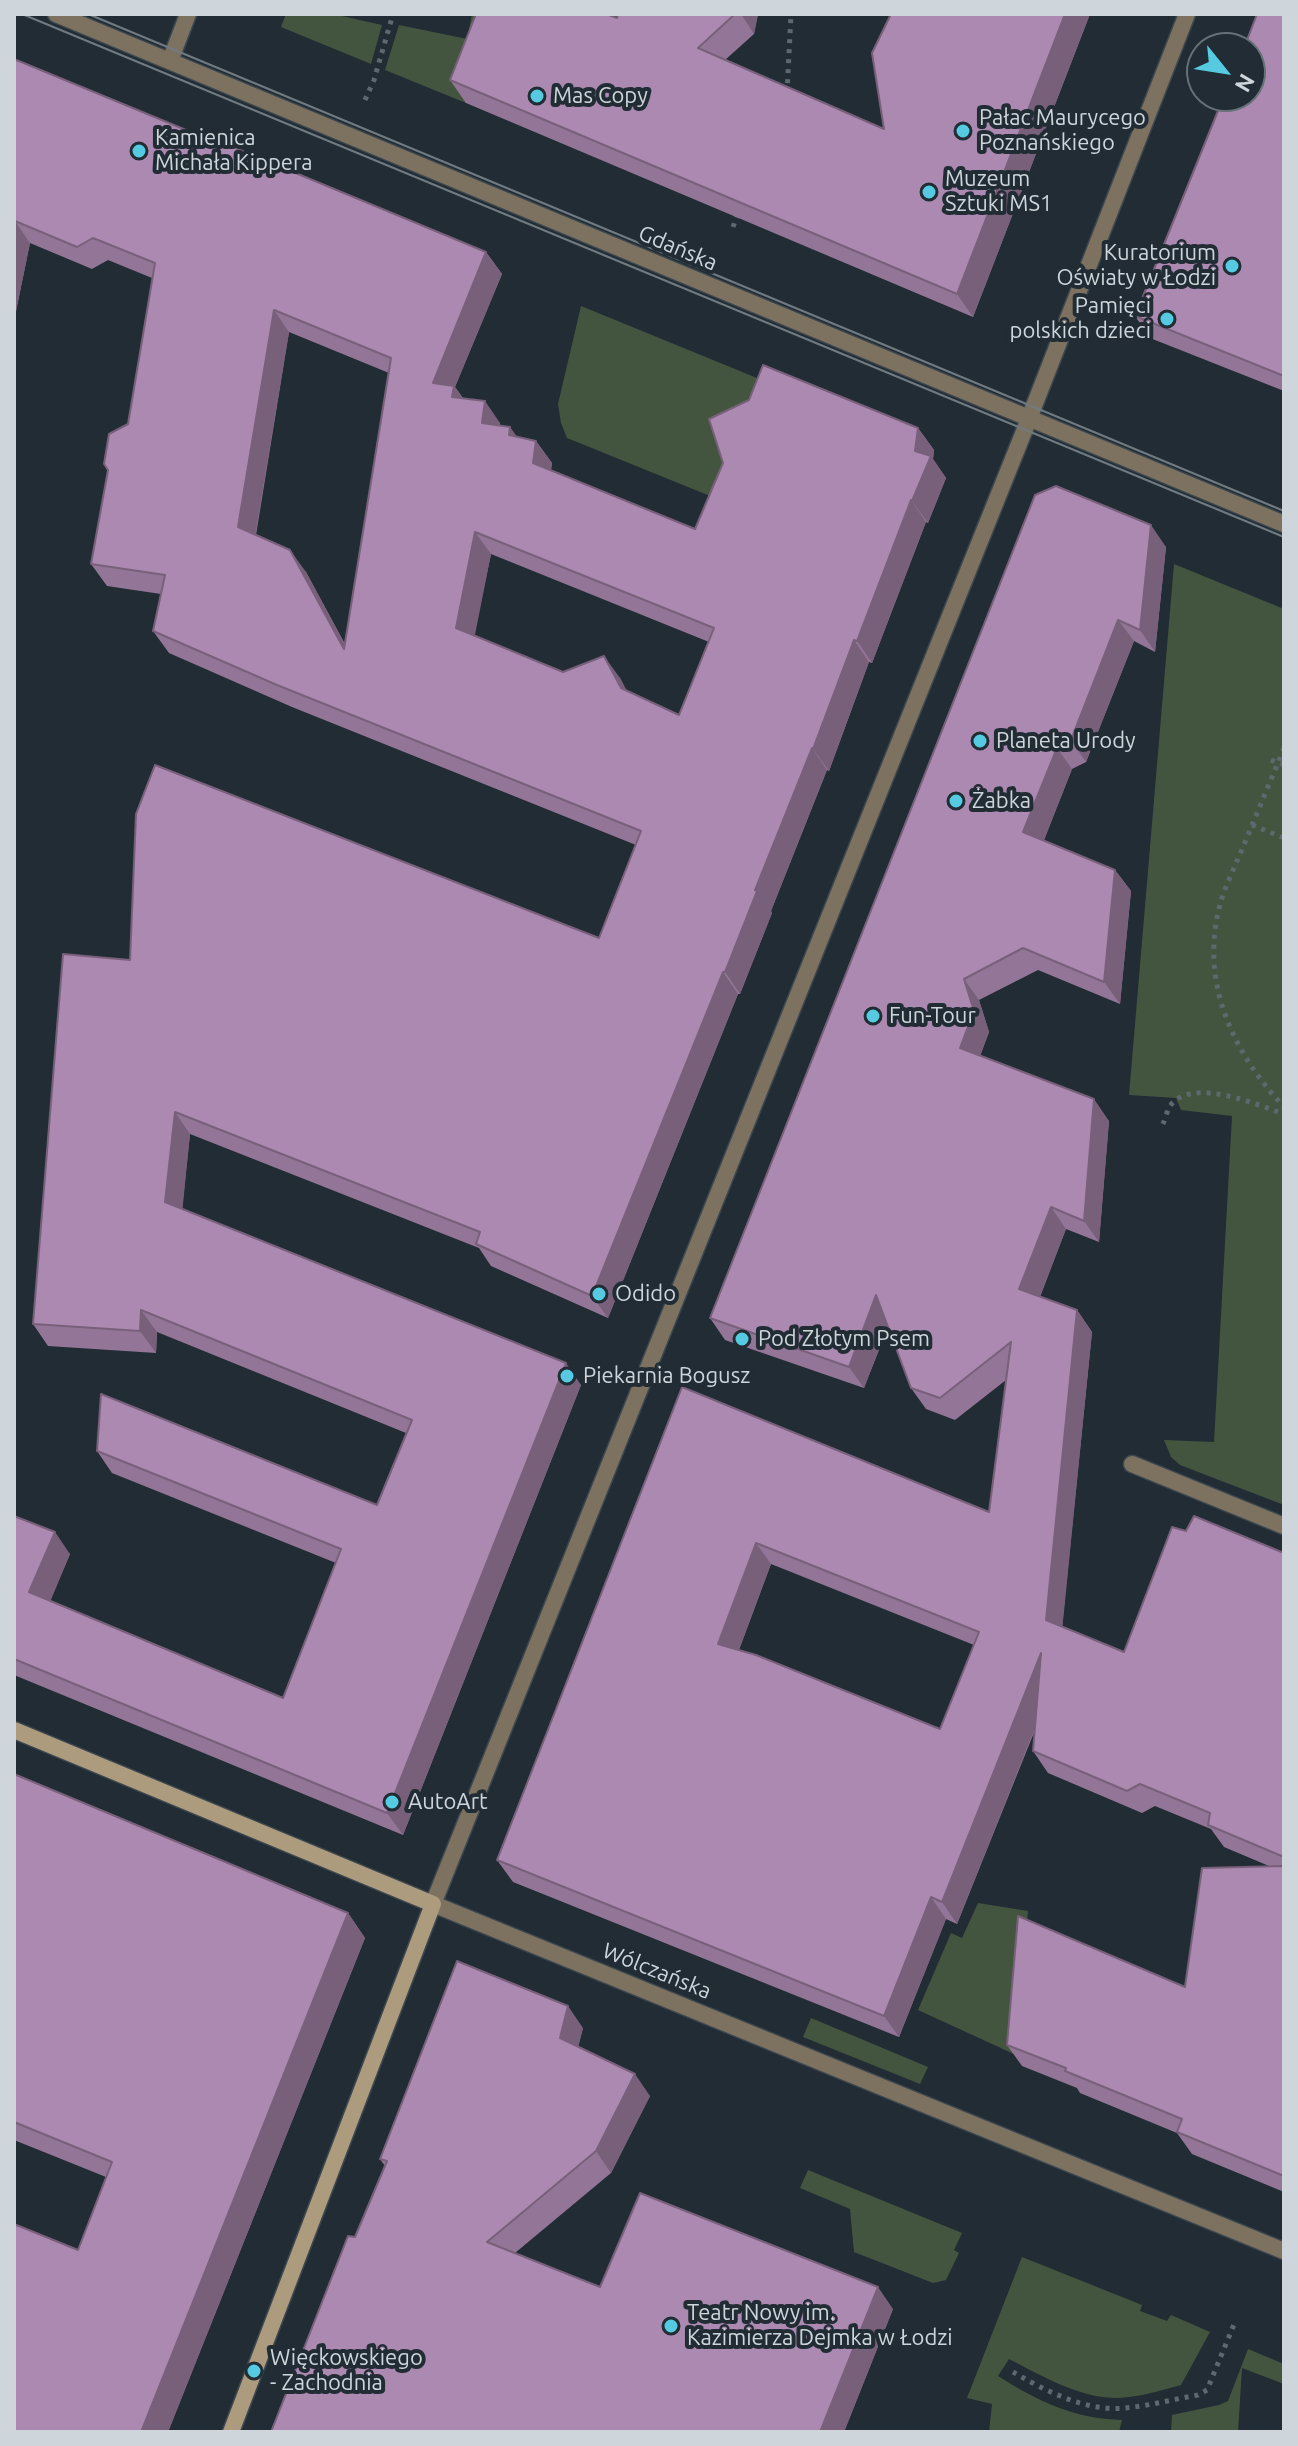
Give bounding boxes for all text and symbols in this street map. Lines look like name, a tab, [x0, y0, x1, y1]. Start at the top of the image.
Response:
north arrow	[1186, 32, 1266, 112]
text: N	[1231, 70, 1260, 97]
place label: Mas Copy	[553, 83, 648, 109]
marker: Mas Copy	[528, 87, 546, 105]
place label: Pałac Maurycego Poznańskiego	[979, 105, 1146, 156]
marker: Pałac Maurycego Poznańskiego	[954, 122, 972, 140]
place label: Kamienica Michała Kippera	[155, 125, 313, 176]
marker: Kamienica Michała Kippera	[130, 142, 148, 160]
place label: Muzeum Sztuki MS1	[945, 166, 1052, 218]
marker: Muzeum Sztuki MS1	[920, 183, 938, 201]
street label: Gdańska	[635, 220, 721, 276]
place label: Kuratorium Oświaty w Łodzi	[1056, 240, 1216, 292]
marker: Kuratorium Oświaty w Łodzi	[1223, 257, 1241, 275]
place label: Pamięci polskich dzieci	[1010, 293, 1151, 344]
marker: Pamięci polskich dzieci	[1158, 310, 1176, 328]
place label: Planeta Urody	[996, 728, 1136, 754]
marker: Planeta Urody	[971, 732, 989, 750]
place label: Żabka	[972, 788, 1031, 814]
marker: Żabka	[947, 792, 965, 810]
place label: Fun-Tour	[889, 1003, 976, 1029]
marker: Fun-Tour	[864, 1007, 882, 1025]
place label: Odido	[615, 1281, 676, 1307]
marker: Odido	[590, 1285, 608, 1303]
place label: Pod Złotym Psem	[758, 1326, 930, 1352]
marker: Pod Złotym Psem	[733, 1330, 751, 1348]
place label: Piekarnia Bogusz	[583, 1363, 750, 1389]
marker: Piekarnia Bogusz	[558, 1367, 576, 1385]
place label: AutoArt	[408, 1789, 488, 1815]
marker: AutoArt	[383, 1793, 401, 1811]
street label: Wólczańska	[599, 1937, 715, 2005]
place label: Teatr Nowy im. Kazimierza Dejmka w Łodzi	[687, 2300, 953, 2352]
marker: Teatr Nowy im. Kazimierza Dejmka w Łodzi	[662, 2317, 680, 2335]
place label: Więckowskiego - Zachodnia	[270, 2345, 423, 2396]
marker: Więckowskiego - Zachodnia	[245, 2362, 263, 2380]

